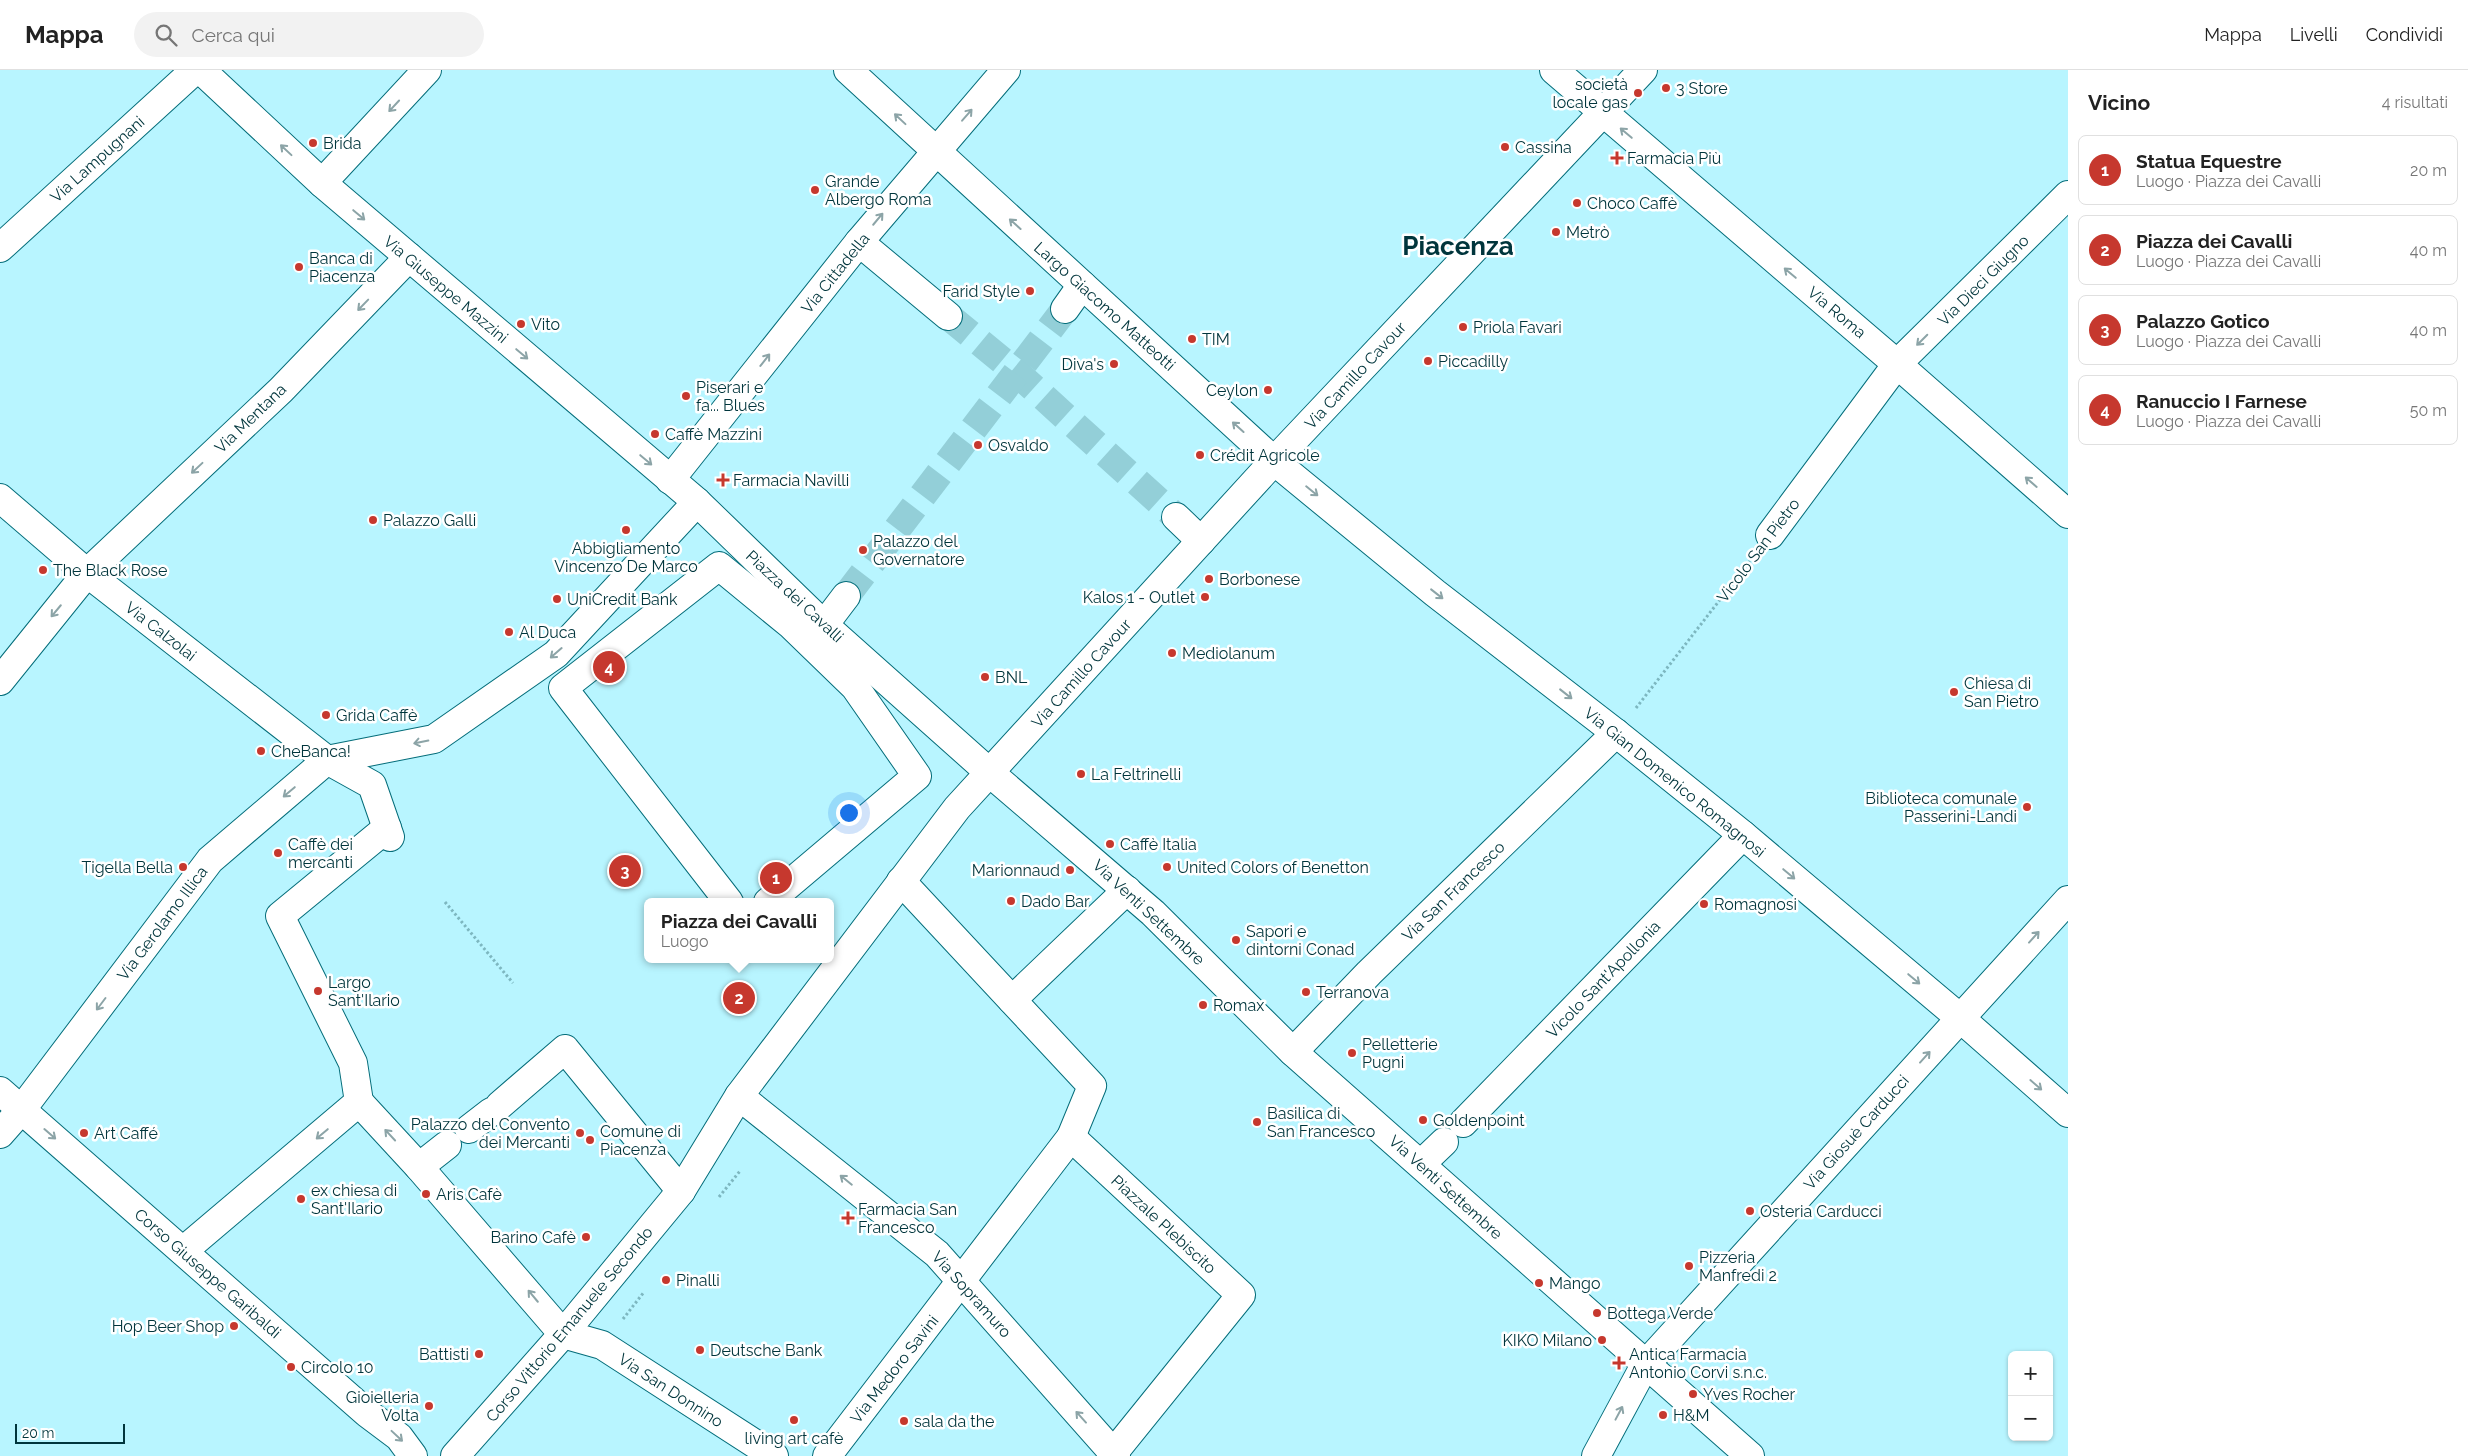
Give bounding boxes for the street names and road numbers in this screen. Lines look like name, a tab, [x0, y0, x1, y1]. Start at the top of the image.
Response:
street label: Via Lampugnani	[46, 112, 148, 207]
street label: Via Cittadella	[797, 229, 874, 317]
street label: Via Dieci Giugno	[1934, 231, 2033, 330]
street label: Via Giuseppe Mazzini	[380, 232, 512, 347]
street label: Largo Giacomo Matteotti	[1030, 238, 1179, 375]
street label: Via Roma	[1804, 283, 1870, 342]
street label: Via Camillo Cavour	[1301, 318, 1410, 433]
street label: Via Mentana	[211, 380, 290, 457]
street label: Vicolo San Pietro	[1713, 495, 1804, 606]
street label: Piazza dei Cavalli	[742, 546, 847, 646]
street label: Via Calzolai	[121, 598, 200, 665]
street label: Via Camillo Cavour	[1028, 615, 1135, 732]
street label: Via Gian Domenico Romagnosi	[1580, 703, 1769, 861]
street label: Via San Francesco	[1398, 837, 1509, 945]
street label: Via Venti Settembre	[1089, 856, 1209, 969]
street label: Via Gerolamo Illica	[113, 863, 211, 984]
street label: Vicolo Sant'Apollonia	[1542, 917, 1664, 1042]
street label: Via Giosuè Carducci	[1800, 1071, 1913, 1194]
street label: Via Venti Settembre	[1385, 1131, 1506, 1243]
street label: Piazzale Plebiscito	[1107, 1171, 1220, 1278]
street label: Corso Giuseppe Garibaldi	[131, 1205, 285, 1342]
street label: Corso Vittorio Emanuele Secondo	[482, 1223, 657, 1426]
street label: Via Sopramuro	[928, 1247, 1015, 1341]
street label: Via Medoro Savini	[846, 1311, 942, 1427]
street label: Via San Donnino	[615, 1350, 727, 1431]

